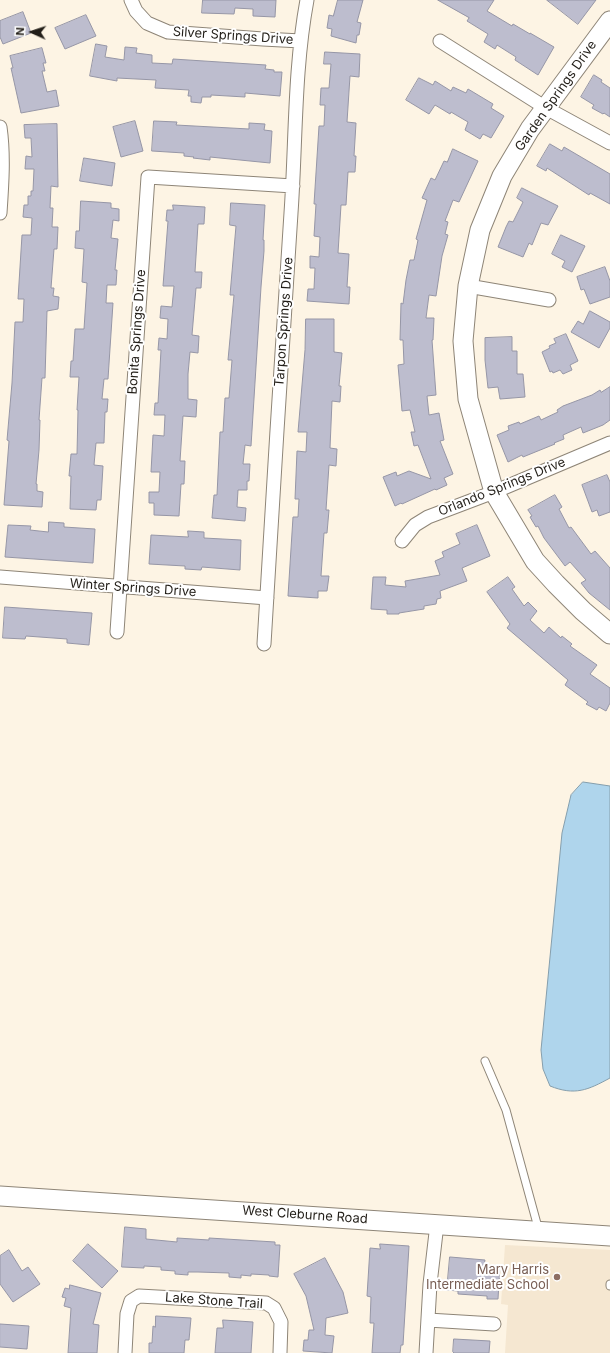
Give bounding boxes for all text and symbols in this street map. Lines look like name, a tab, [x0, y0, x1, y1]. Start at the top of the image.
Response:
north arrow	[12, 12, 52, 52]
street label: Silver Springs Drive	[172, 24, 294, 48]
text: N	[13, 27, 27, 36]
street label: Garden Springs Drive	[512, 38, 600, 154]
street label: Tarpon Springs Drive	[272, 257, 296, 387]
street label: Bonita Springs Drive	[125, 269, 149, 395]
street label: Orlando Springs Drive	[436, 454, 568, 520]
street label: Winter Springs Drive	[69, 576, 197, 600]
street label: West Cleburne Road	[242, 1203, 368, 1227]
place label: Mary Harris Intermediate School	[426, 1262, 549, 1293]
marker: Mary Harris Intermediate School	[552, 1272, 562, 1282]
street label: Lake Stone Trail	[165, 1290, 263, 1312]

